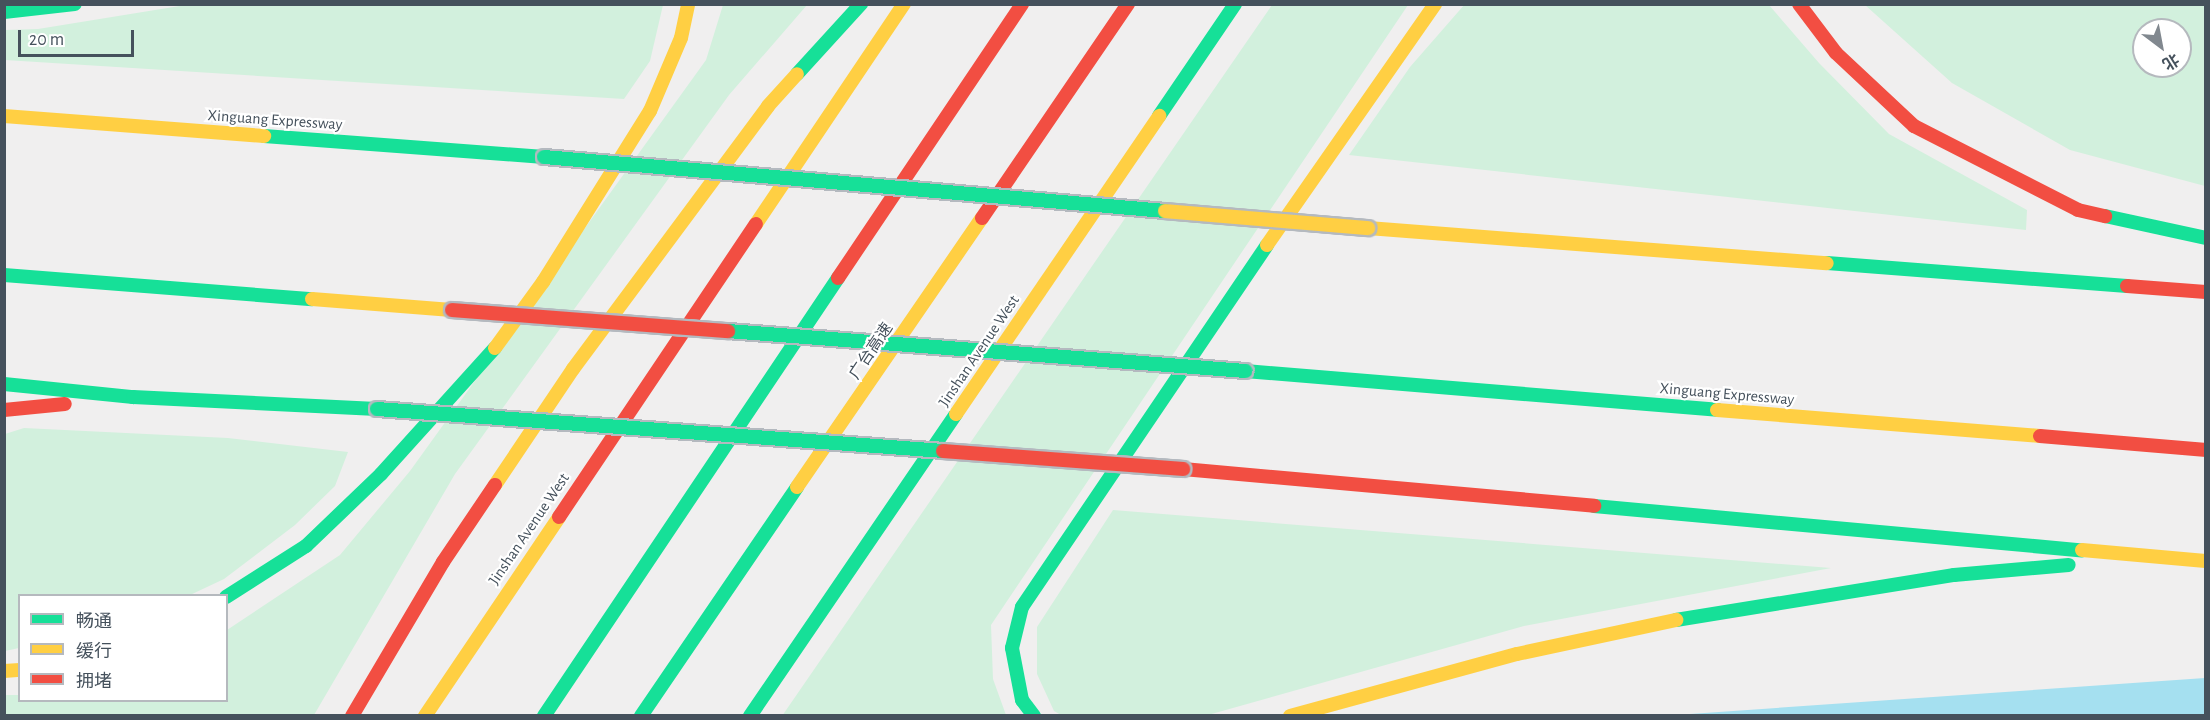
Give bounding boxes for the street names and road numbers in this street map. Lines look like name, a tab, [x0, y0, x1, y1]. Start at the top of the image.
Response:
street label: Xinguang Expressway	[207, 106, 343, 134]
street label: Jinshan Avenue West	[934, 291, 1024, 411]
street label: 广台高速	[845, 319, 897, 383]
street label: Xinguang Expressway	[1659, 379, 1795, 409]
street label: Jinshan Avenue West	[484, 469, 574, 589]

